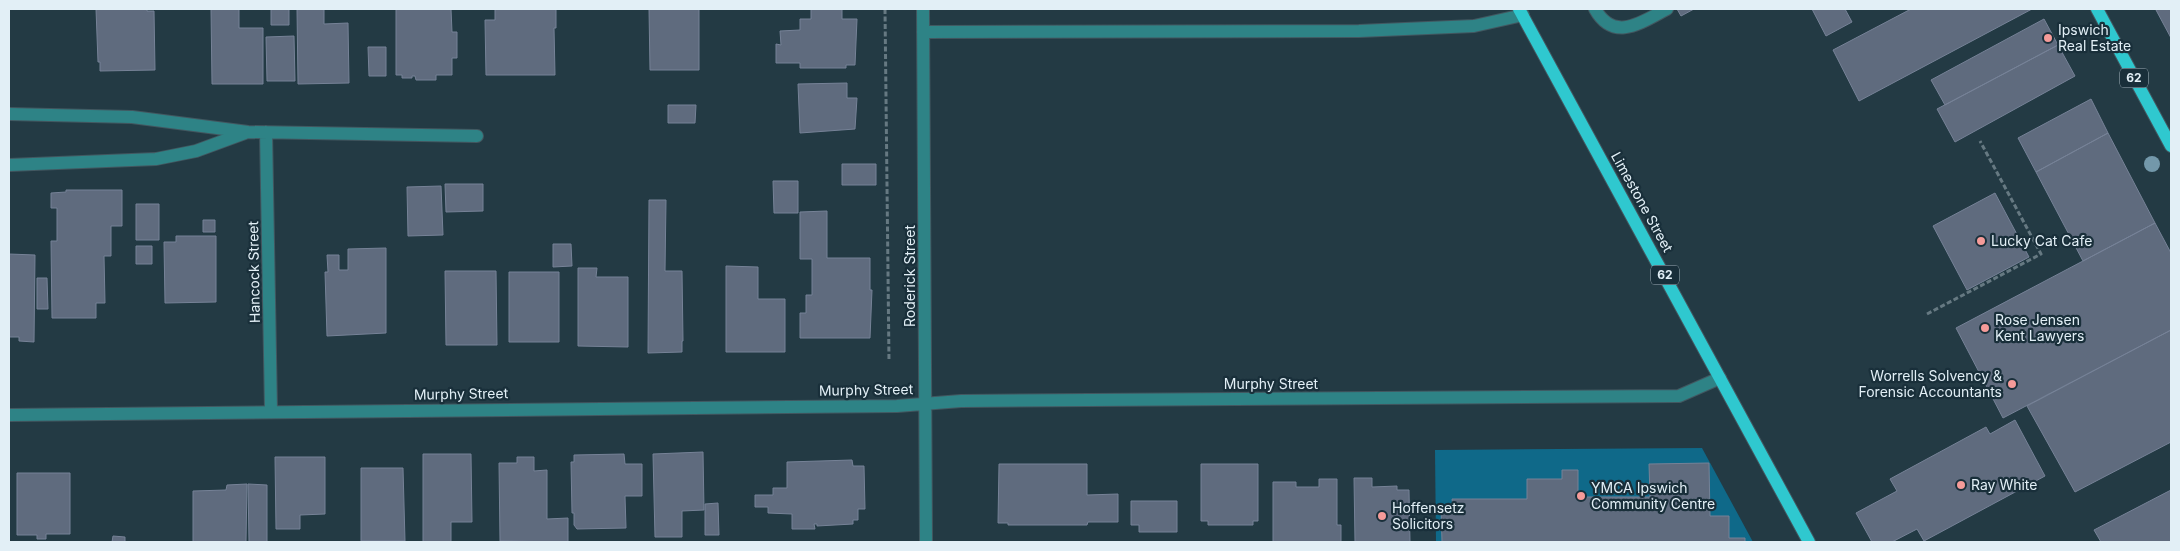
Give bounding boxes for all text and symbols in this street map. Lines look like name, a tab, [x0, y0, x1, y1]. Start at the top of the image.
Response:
place label: Ipswich Real Estate	[2058, 21, 2131, 54]
marker: Ipswich Real Estate	[2042, 32, 2054, 44]
road number: 62	[2120, 68, 2148, 88]
street label: Limestone Street	[1608, 149, 1677, 255]
street label: Hancock Street	[244, 220, 263, 323]
street label: Roderick Street	[901, 225, 918, 327]
place label: Lucky Cat Cafe	[1991, 232, 2092, 249]
marker: Lucky Cat Cafe	[1975, 235, 1987, 247]
road number: 62	[1651, 266, 1679, 284]
place label: Rose Jensen Kent Lawyers	[1995, 311, 2084, 344]
marker: Rose Jensen Kent Lawyers	[1979, 322, 1991, 334]
place label: Worrells Solvency & Forensic Accountants	[1858, 367, 2002, 400]
street label: Murphy Street	[1224, 375, 1319, 392]
marker: Worrells Solvency & Forensic Accountants	[2006, 378, 2018, 390]
street label: Murphy Street	[819, 380, 914, 399]
street label: Murphy Street	[414, 384, 509, 403]
place label: Ray White	[1971, 476, 2037, 493]
place label: YMCA Ipswich Community Centre	[1591, 479, 1715, 512]
marker: Ray White	[1955, 479, 1967, 491]
marker: YMCA Ipswich Community Centre	[1575, 490, 1587, 502]
place label: Hoffensetz Solicitors	[1392, 499, 1465, 532]
marker: Hoffensetz Solicitors	[1376, 510, 1388, 522]

